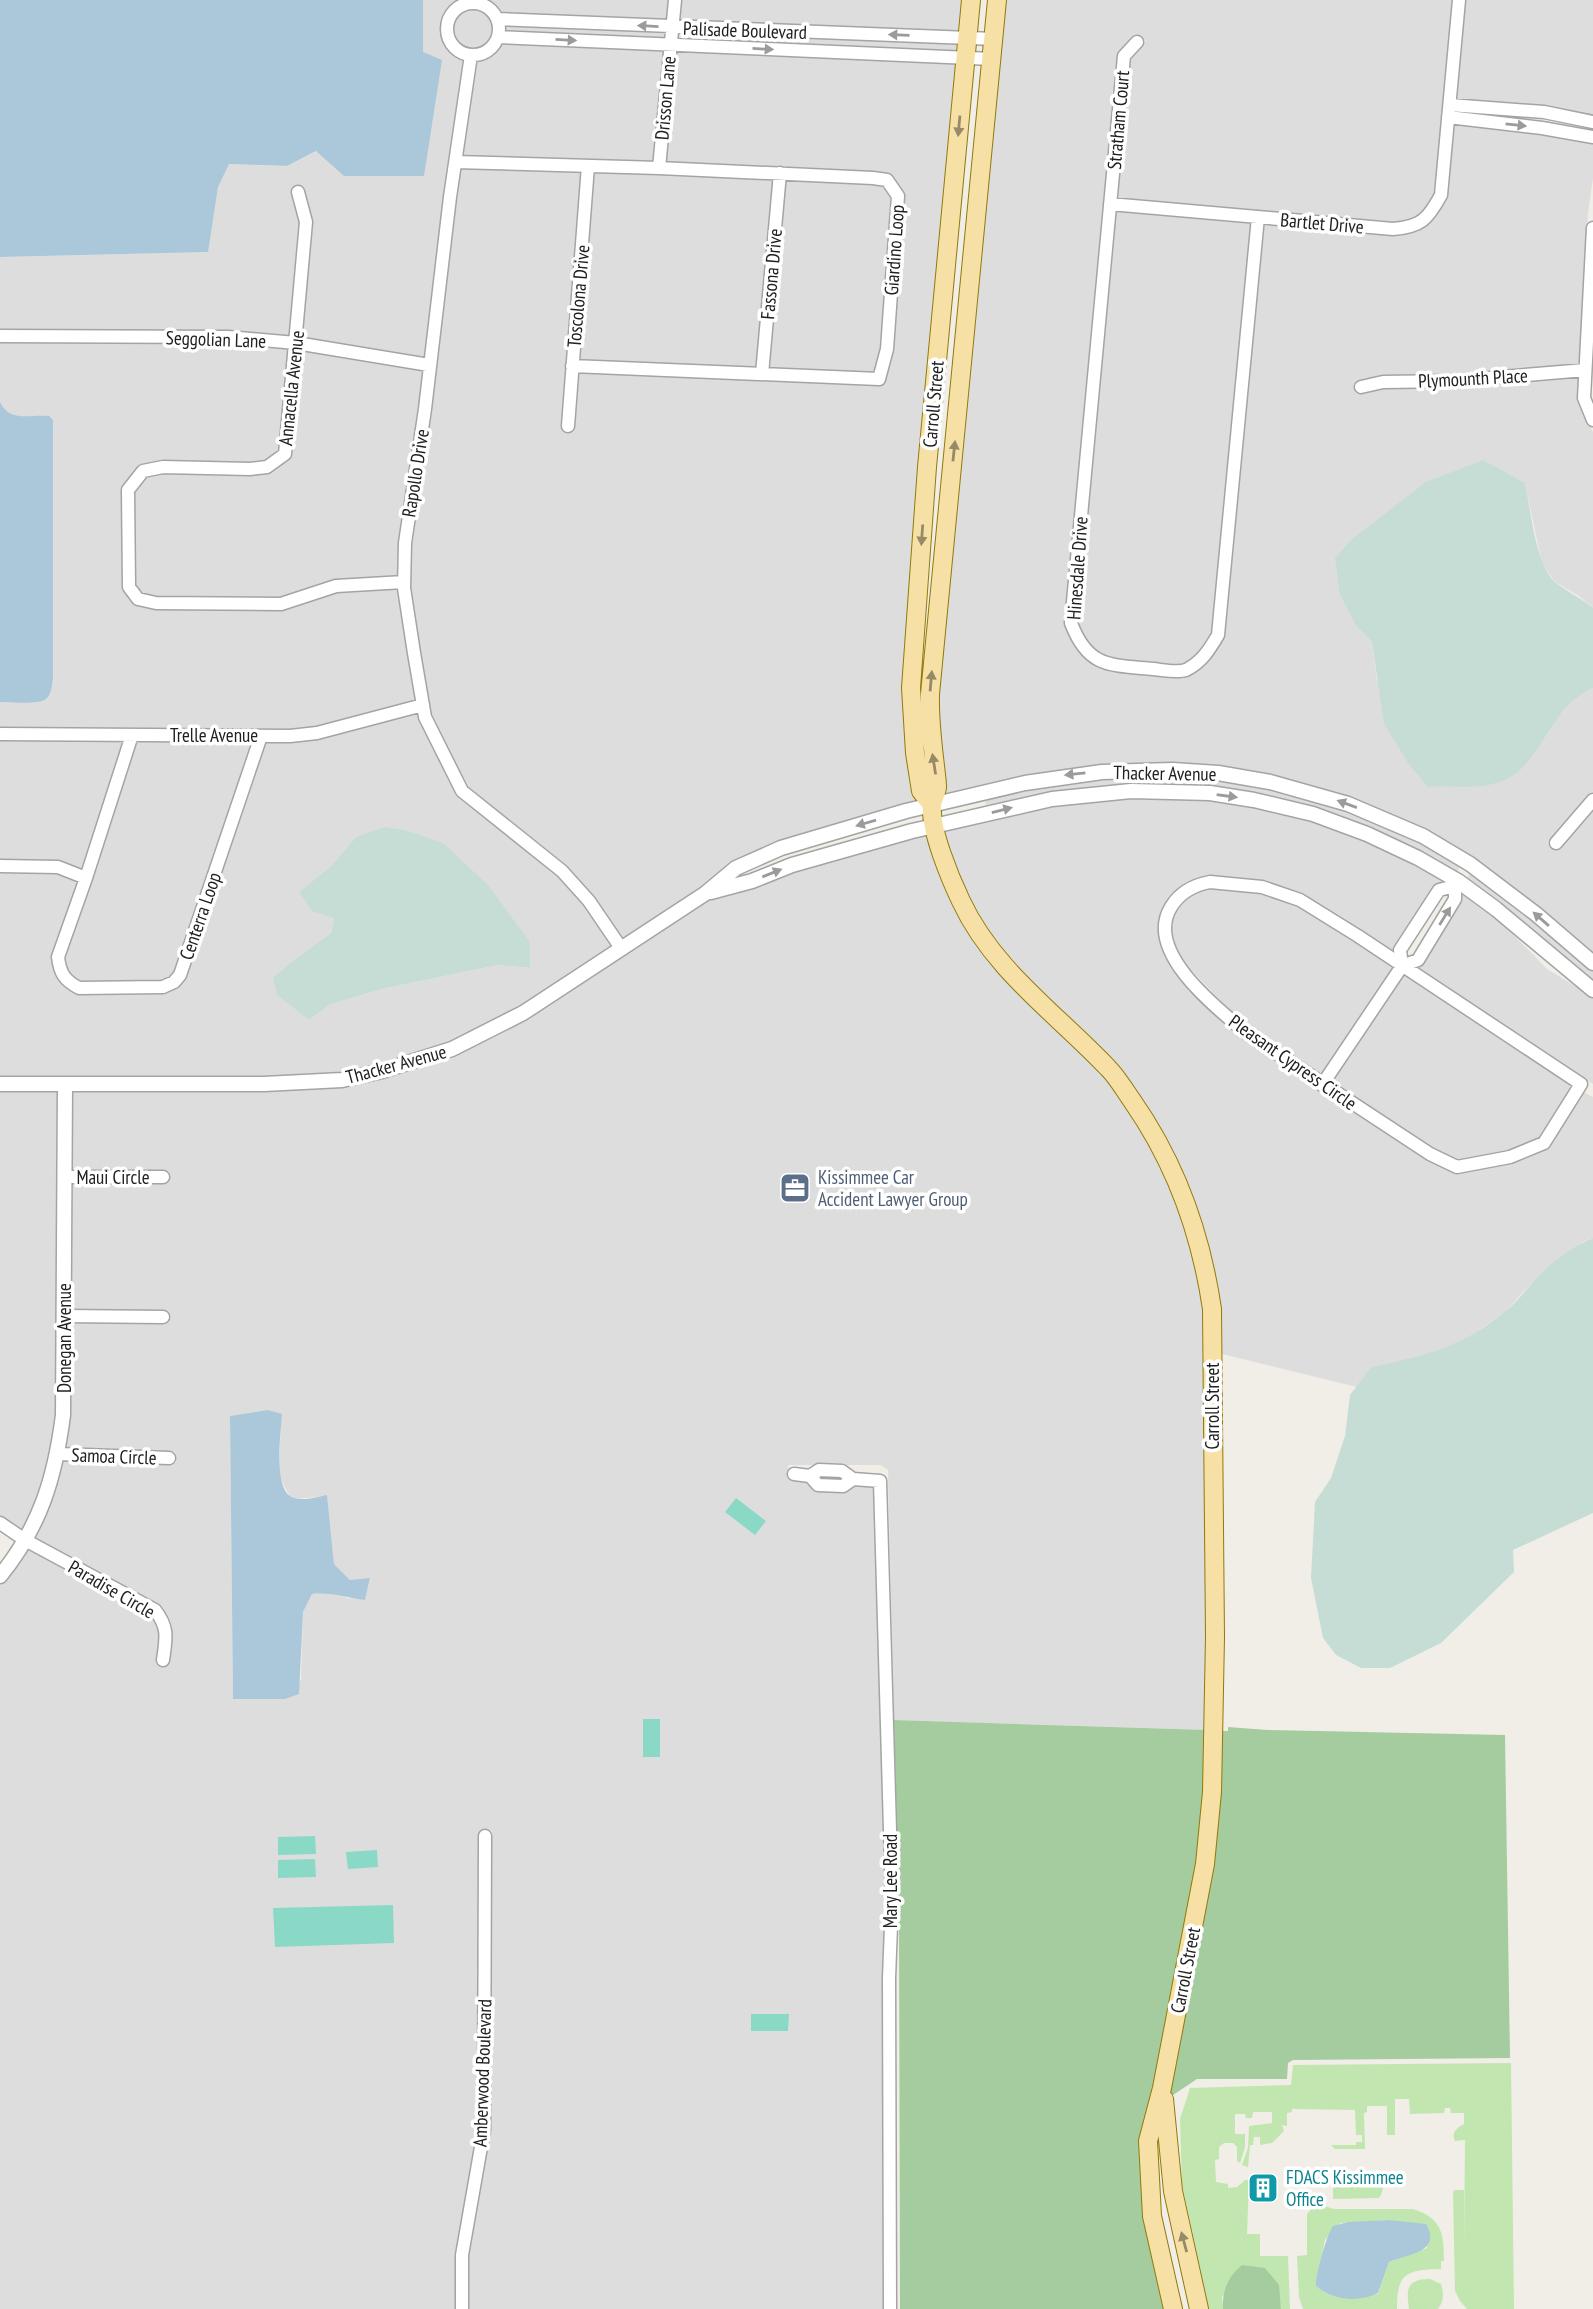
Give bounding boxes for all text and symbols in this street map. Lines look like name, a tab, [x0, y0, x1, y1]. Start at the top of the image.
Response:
street label: Palisade Boulevard	[683, 16, 807, 44]
one-way arrow	[636, 21, 658, 32]
one-way arrow	[888, 29, 910, 40]
one-way arrow	[555, 34, 577, 45]
one-way arrow	[752, 44, 774, 55]
street label: Drisson Lane	[649, 55, 681, 141]
street label: Stratham Court	[1102, 69, 1134, 170]
one-way arrow	[954, 115, 965, 137]
one-way arrow	[1505, 119, 1527, 130]
street label: Giardino Loop	[879, 204, 909, 296]
street label: Bartlet Drive	[1279, 207, 1365, 239]
street label: Fassona Drive	[755, 227, 787, 320]
street label: Toscolona Drive	[562, 244, 594, 348]
street label: Seggolian Lane	[165, 325, 267, 353]
street label: Annacella Avenue	[273, 329, 309, 447]
street label: Carroll Street	[917, 359, 949, 448]
street label: Plymounth Place	[1418, 363, 1529, 393]
street label: Rapollo Drive	[396, 427, 434, 519]
one-way arrow	[949, 439, 960, 461]
street label: Hinesdale Drive	[1061, 515, 1093, 620]
one-way arrow	[917, 524, 928, 546]
one-way arrow	[926, 670, 937, 692]
street label: Trelle Avenue	[170, 723, 258, 747]
one-way arrow	[928, 753, 939, 775]
street label: Thacker Avenue	[1113, 760, 1217, 786]
one-way arrow	[1063, 769, 1085, 780]
one-way arrow	[1217, 791, 1239, 802]
one-way arrow	[1336, 798, 1357, 809]
one-way arrow	[991, 804, 1013, 815]
one-way arrow	[856, 818, 877, 828]
one-way arrow	[761, 867, 782, 878]
street label: Centerra Loop	[174, 869, 226, 963]
one-way arrow	[1438, 906, 1451, 925]
one-way arrow	[1532, 911, 1550, 927]
street label: Pleasant Cypress Circle	[1224, 1009, 1362, 1115]
street label: Thacker Avenue	[343, 1039, 449, 1089]
street label: Maui Circle	[76, 1165, 150, 1189]
place label: Kissimmee Car Accident Lawyer Group	[818, 1165, 968, 1211]
office icon: Kissimmee Car Accident Lawyer Group	[778, 1171, 812, 1205]
street label: Donegan Avenue	[52, 1283, 76, 1393]
street label: Carroll Street	[1200, 1362, 1224, 1449]
street label: Samoa Circle	[71, 1443, 157, 1469]
street label: Paradise Circle	[64, 1555, 160, 1624]
street label: Mary Lee Road	[878, 1834, 902, 1928]
street label: Carroll Street	[1165, 1924, 1205, 2015]
street label: Amberwood Boulevard	[467, 1999, 497, 2147]
place label: FDACS Kissimmee Office	[1286, 2165, 1404, 2211]
building icon: FDACS Kissimmee Office	[1246, 2171, 1280, 2205]
one-way arrow	[1178, 2231, 1189, 2253]

